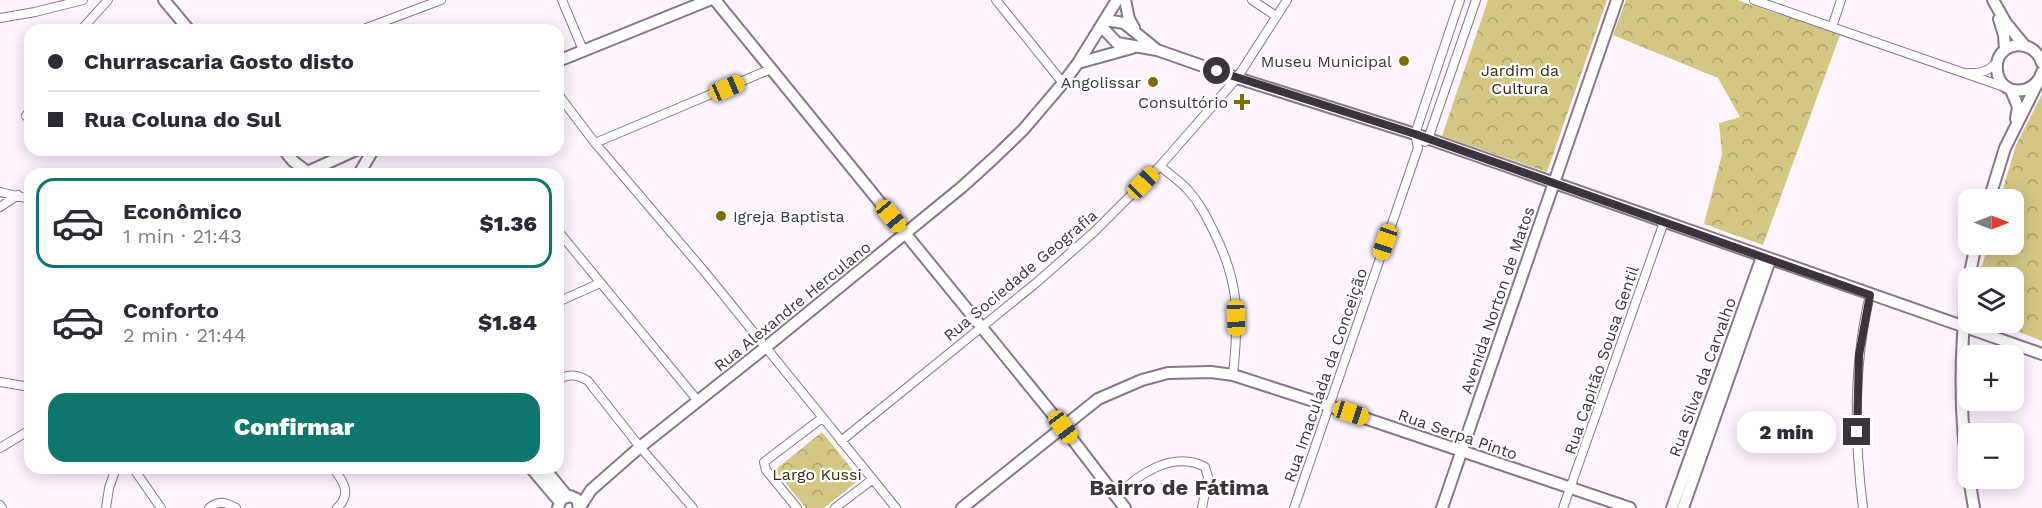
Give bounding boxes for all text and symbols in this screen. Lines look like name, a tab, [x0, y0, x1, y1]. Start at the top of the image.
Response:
text: Churrascaria Gosto disto	[84, 49, 354, 74]
place label: Museu Municipal	[1261, 52, 1392, 71]
marker: Museu Municipal	[1397, 54, 1411, 68]
route start	[1203, 57, 1230, 84]
park label: Jardim da Cultura	[1481, 61, 1559, 98]
car	[707, 73, 747, 103]
place label: Angolissar	[1061, 73, 1141, 92]
marker: Angolissar	[1146, 75, 1160, 89]
place label: Consultório	[1138, 93, 1228, 112]
marker: Consultório	[1233, 93, 1251, 111]
text: Rua Coluna do Sul	[84, 107, 281, 132]
car	[1124, 164, 1162, 202]
north arrow	[1958, 189, 2024, 255]
map controls	[1958, 189, 2024, 489]
icon: car	[51, 196, 105, 250]
car	[873, 196, 909, 236]
text: Econômico	[123, 199, 242, 224]
street label: Avenida Norton de Matos	[1456, 204, 1538, 396]
street label: Rua Sociedade Geografia	[940, 206, 1101, 345]
place label: Igreja Baptista	[733, 207, 845, 226]
marker: Igreja Baptista	[714, 209, 728, 223]
text: $1.36	[480, 211, 537, 236]
car	[1371, 222, 1399, 262]
text: 1 min · 21:43	[123, 224, 242, 248]
street label: Rua Alexandre Herculano	[710, 237, 874, 375]
street label: Rua Capitão Sousa Gentil	[1560, 263, 1643, 457]
street label: Rua Imaculada da Conceição	[1280, 266, 1371, 485]
button: layers	[1958, 267, 2024, 333]
icon: car	[51, 295, 105, 349]
street label: Rua Silva da Carvalho	[1665, 295, 1740, 459]
text: Conforto	[123, 298, 219, 323]
car	[1226, 300, 1246, 336]
text: $1.84	[478, 310, 537, 335]
text: 2 min · 21:44	[123, 323, 246, 347]
button: +	[1958, 345, 2024, 411]
button: Confirmar	[48, 393, 540, 462]
car	[1331, 399, 1371, 427]
street label: Rua Serpa Pinto	[1396, 405, 1520, 464]
car	[1045, 407, 1081, 447]
callout: 2 min	[1737, 411, 1836, 453]
route end	[1843, 418, 1870, 445]
text: 2 min	[1759, 420, 1814, 444]
button: −	[1958, 423, 2024, 489]
park label: Largo Kussi	[772, 465, 862, 484]
district label: Bairro de Fátima	[1089, 475, 1269, 500]

